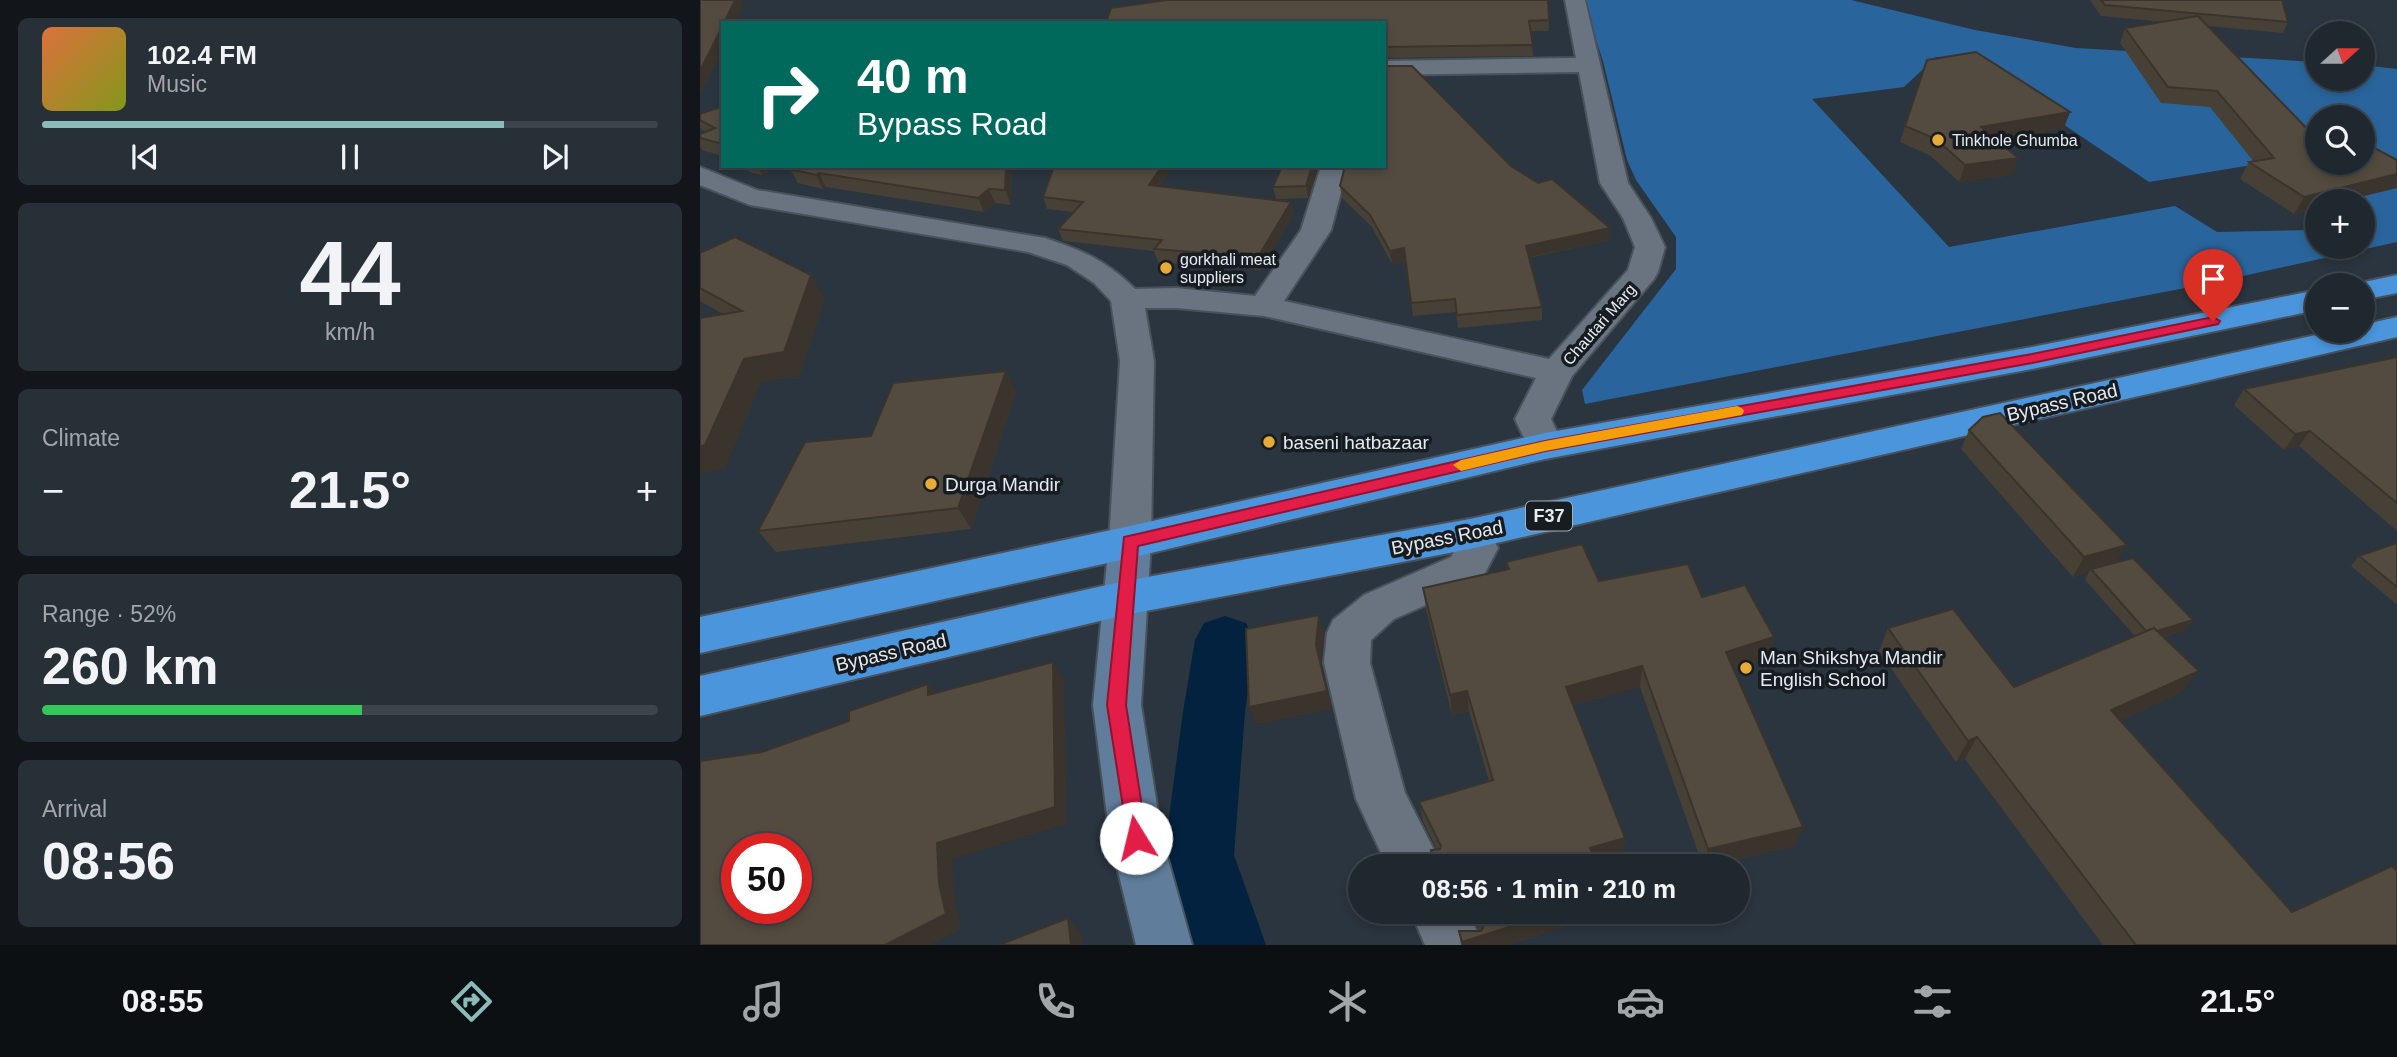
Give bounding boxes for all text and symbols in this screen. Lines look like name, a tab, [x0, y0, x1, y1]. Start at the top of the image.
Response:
north arrow	[2305, 21, 2375, 91]
map controls	[2305, 21, 2375, 343]
text: 102.4 FM	[147, 40, 257, 70]
icon: right	[742, 49, 833, 140]
text: 40 m	[857, 49, 969, 103]
text: Music	[147, 71, 207, 97]
button: search	[2305, 105, 2375, 175]
text: Bypass Road	[857, 106, 1047, 142]
marker: Tinkhole Ghumba	[1930, 132, 1946, 148]
place label: Tinkhole Ghumba	[1952, 132, 2078, 149]
icon: previous	[126, 138, 164, 176]
icon: pause	[331, 138, 369, 176]
icon: next	[536, 138, 574, 176]
button: +	[2305, 189, 2375, 259]
text: 44	[299, 223, 401, 324]
pin	[2183, 249, 2243, 321]
place label: gorkhali meat suppliers	[1180, 251, 1277, 286]
marker: gorkhali meat suppliers	[1158, 260, 1174, 276]
icon: arrive	[2194, 260, 2232, 298]
button: −	[2305, 273, 2375, 343]
street label: Chautari Marg	[1560, 280, 1639, 368]
text: km/h	[325, 319, 375, 345]
street label: Bypass Road	[2005, 380, 2120, 425]
text: Climate	[42, 425, 120, 451]
place label: baseni hatbazaar	[1283, 432, 1429, 453]
marker: baseni hatbazaar	[1261, 434, 1277, 450]
text: 21.5°	[289, 461, 411, 519]
text: −	[42, 470, 64, 512]
text: +	[636, 470, 658, 512]
place label: Durga Mandir	[945, 474, 1061, 495]
marker: Durga Mandir	[923, 476, 939, 492]
road number: F37	[1526, 502, 1572, 530]
street label: Bypass Road	[1390, 516, 1505, 559]
text: Range · 52%	[42, 601, 176, 627]
street label: Bypass Road	[834, 630, 949, 675]
text: 260 km	[42, 637, 218, 695]
place label: Man Shikshya Mandir English School	[1760, 647, 1943, 690]
marker: Man Shikshya Mandir English School	[1738, 660, 1754, 676]
text: Arrival	[42, 796, 107, 822]
position arrow	[1099, 801, 1173, 875]
text: 08:56	[42, 832, 175, 890]
speed limit sign: 50	[721, 833, 812, 924]
text: 08:56 · 1 min · 210 m	[1422, 874, 1676, 904]
icon: directions	[447, 977, 496, 1026]
icon: music	[739, 977, 788, 1026]
icon: phone	[1031, 977, 1080, 1026]
icon: climate	[1323, 977, 1372, 1026]
icon: car	[1616, 977, 1665, 1026]
icon: filters	[1908, 977, 1957, 1026]
text: 08:55	[122, 983, 203, 1019]
text: 21.5°	[2200, 983, 2275, 1019]

